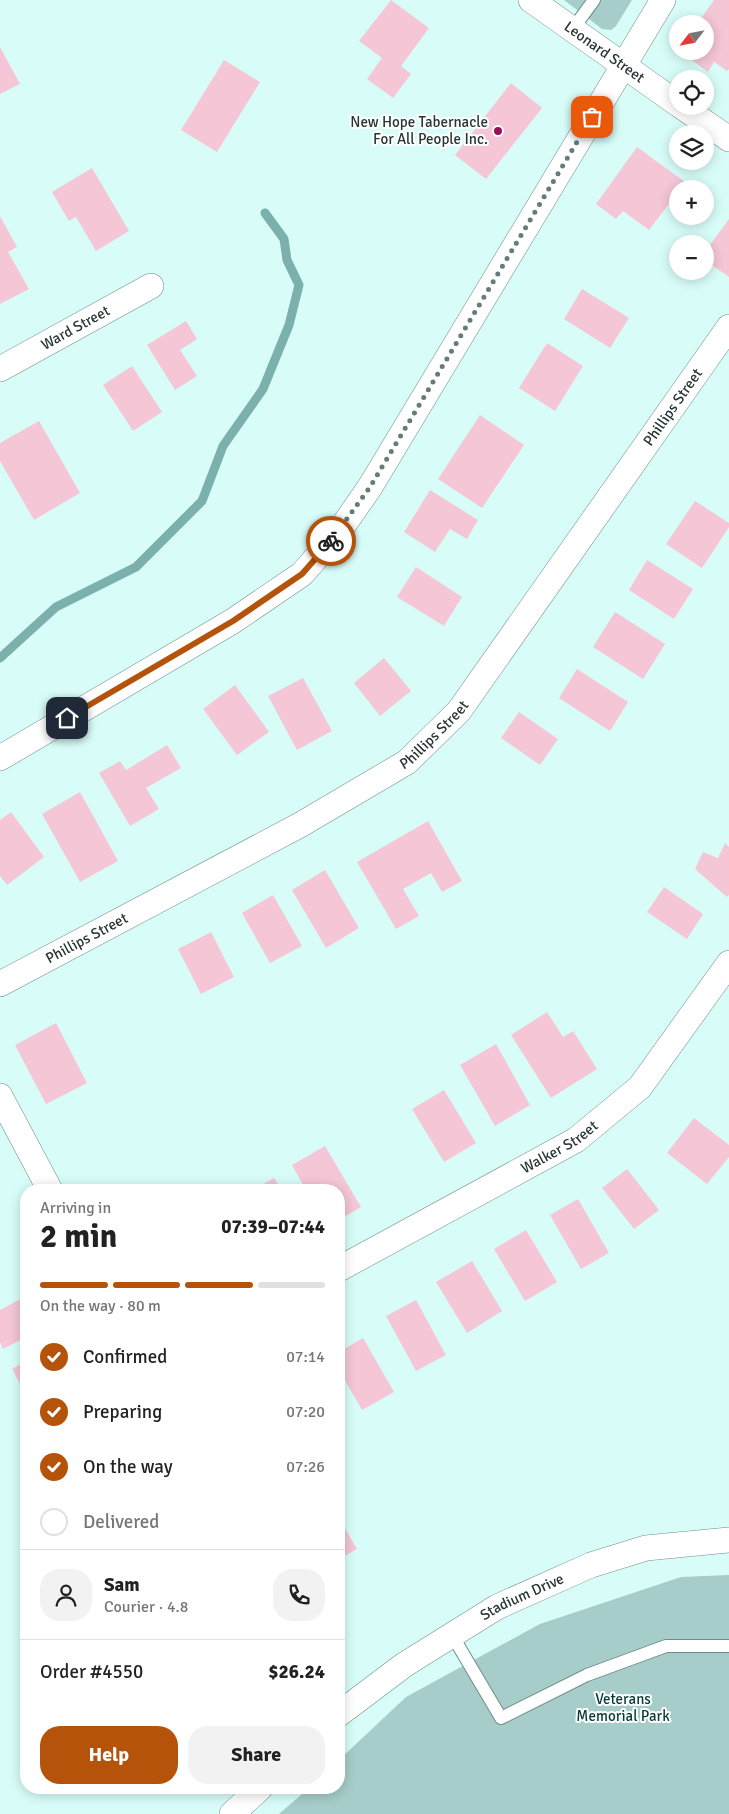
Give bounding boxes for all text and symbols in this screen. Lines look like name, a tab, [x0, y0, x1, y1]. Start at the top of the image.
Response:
north arrow	[669, 15, 714, 60]
map controls	[669, 15, 714, 280]
street label: Leonard Street	[561, 17, 648, 87]
button: locate	[669, 70, 714, 115]
pin	[571, 96, 613, 138]
icon: bag	[578, 103, 606, 131]
place label: New Hope Tabernacle For All People Inc.	[350, 113, 488, 148]
marker: New Hope Tabernacle For All People Inc.	[492, 125, 504, 137]
button: layers	[669, 125, 714, 170]
button: +	[669, 180, 714, 225]
button: −	[669, 235, 714, 280]
street label: Ward Street	[38, 301, 113, 354]
street label: Phillips Street	[639, 365, 706, 449]
courier	[306, 516, 356, 566]
icon: bike	[317, 527, 345, 555]
pin	[46, 697, 88, 739]
street label: Phillips Street	[396, 697, 472, 773]
icon: home	[53, 704, 81, 732]
street label: Phillips Street	[42, 909, 131, 967]
street label: Walker Street	[518, 1117, 601, 1177]
text: Arriving in	[40, 1198, 111, 1218]
text: 07:39–07:44	[221, 1215, 325, 1239]
text: 2 min	[40, 1217, 117, 1256]
text: On the way · 80 m	[40, 1296, 161, 1316]
icon: check	[40, 1343, 68, 1371]
text: Confirmed	[83, 1345, 167, 1369]
text: 07:14	[286, 1347, 325, 1367]
icon: check	[40, 1398, 68, 1426]
text: Preparing	[83, 1400, 162, 1424]
text: 07:20	[286, 1402, 325, 1422]
icon: check	[40, 1453, 68, 1481]
text: On the way	[83, 1455, 173, 1479]
text: 07:26	[286, 1457, 325, 1477]
text: Delivered	[83, 1510, 159, 1534]
button: person	[40, 1569, 92, 1621]
button: phone	[273, 1569, 325, 1621]
street label: Stadium Drive	[477, 1569, 567, 1624]
text: Sam	[104, 1573, 140, 1597]
text: Courier · 4.8	[104, 1597, 188, 1617]
text: Order #4550	[40, 1660, 143, 1684]
text: $26.24	[268, 1660, 325, 1684]
park label: Veterans Memorial Park	[576, 1690, 670, 1725]
button: Help	[40, 1726, 178, 1784]
button: Share	[188, 1726, 325, 1784]

